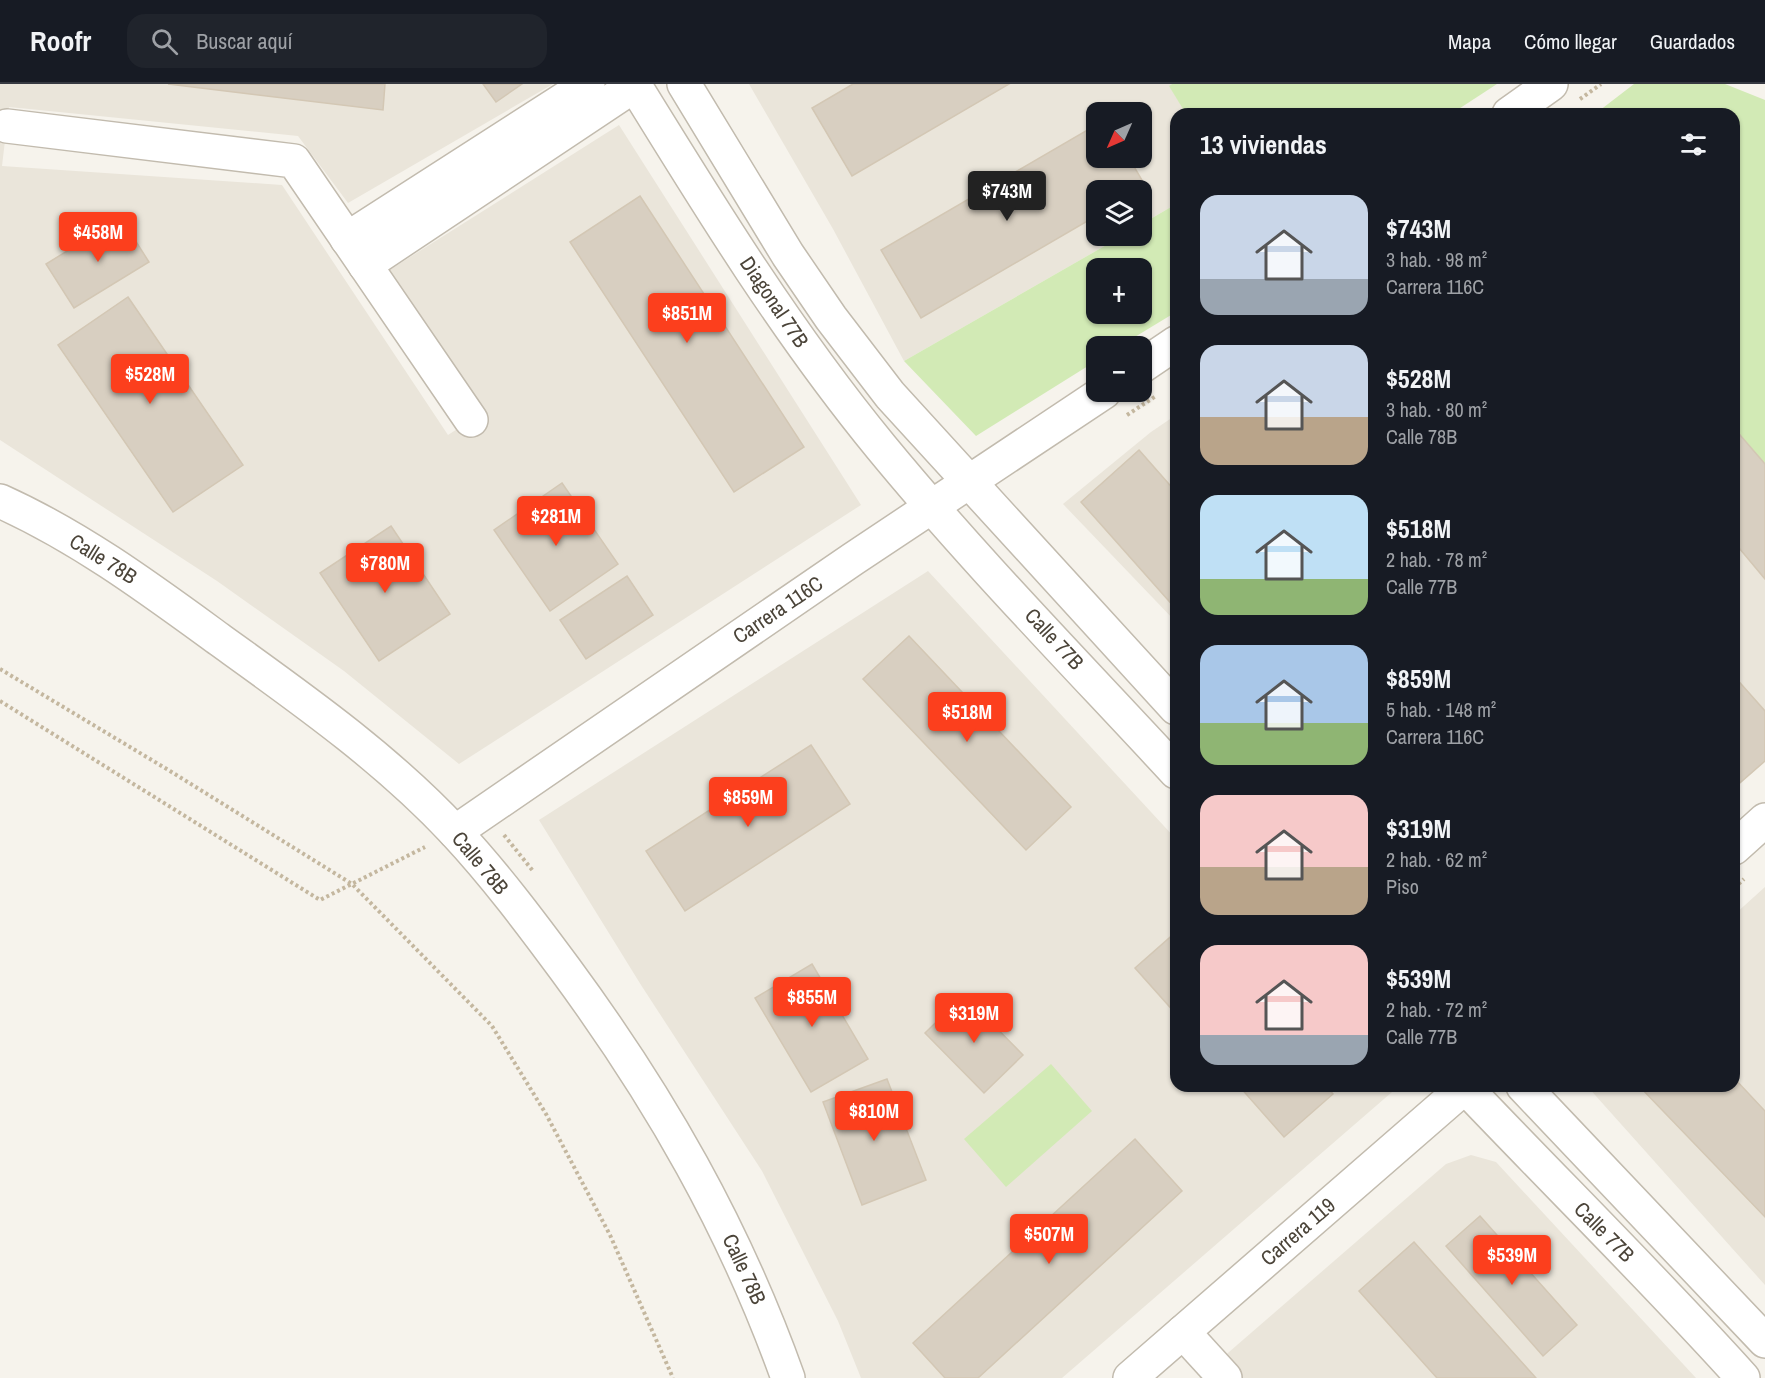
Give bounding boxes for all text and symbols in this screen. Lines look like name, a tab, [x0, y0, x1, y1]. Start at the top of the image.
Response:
search box	[127, 14, 547, 68]
text: Roofr	[30, 22, 91, 60]
icon: search	[148, 25, 181, 58]
text: Buscar aquí	[196, 26, 293, 56]
text: Mapa	[1448, 27, 1491, 56]
text: Cómo llegar	[1524, 27, 1617, 56]
text: Guardados	[1650, 27, 1735, 56]
north arrow	[1086, 102, 1152, 168]
map controls	[1086, 102, 1152, 402]
text: 13 viviendas	[1200, 127, 1327, 162]
icon: filters	[1677, 128, 1710, 161]
pin: $743M	[965, 171, 1049, 222]
text: $743M	[982, 177, 1032, 204]
button: layers	[1086, 180, 1152, 246]
text: $743M	[1386, 211, 1451, 246]
pin: $458M	[56, 212, 140, 263]
text: $458M	[73, 218, 123, 245]
icon: home	[1248, 219, 1320, 291]
text: 3 hab. · 98 m²	[1386, 246, 1487, 273]
street label: Diagonal 77B	[733, 250, 816, 353]
button: +	[1086, 258, 1152, 324]
text: Carrera 116C	[1386, 273, 1484, 300]
pin: $851M	[645, 293, 729, 344]
text: $851M	[662, 299, 712, 326]
button: −	[1086, 336, 1152, 402]
pin: $528M	[108, 354, 192, 405]
text: $528M	[125, 360, 175, 387]
text: $528M	[1386, 361, 1451, 396]
icon: home	[1248, 369, 1320, 441]
text: 3 hab. · 80 m²	[1386, 396, 1487, 423]
text: Calle 78B	[1386, 423, 1457, 450]
pin: $281M	[514, 496, 598, 547]
text: $281M	[531, 502, 581, 529]
text: $518M	[1386, 511, 1451, 546]
icon: home	[1248, 519, 1320, 591]
street label: Calle 78B	[64, 526, 143, 591]
pin: $780M	[343, 543, 427, 594]
text: 2 hab. · 78 m²	[1386, 546, 1487, 573]
text: $780M	[360, 549, 410, 576]
street label: Carrera 116C	[727, 569, 829, 650]
text: Calle 77B	[1386, 573, 1457, 600]
street label: Calle 77B	[1018, 601, 1090, 676]
text: $859M	[1386, 661, 1451, 696]
icon: home	[1248, 669, 1320, 741]
pin: $518M	[925, 692, 1009, 743]
text: 5 hab. · 148 m²	[1386, 696, 1496, 723]
text: $518M	[942, 698, 992, 725]
text: Carrera 116C	[1386, 723, 1484, 750]
pin: $859M	[706, 777, 790, 828]
text: $859M	[723, 783, 773, 810]
text: $319M	[1386, 811, 1451, 846]
icon: home	[1248, 819, 1320, 891]
street label: Calle 78B	[445, 825, 515, 901]
text: 2 hab. · 62 m²	[1386, 846, 1487, 873]
text: Piso	[1386, 873, 1419, 900]
text: $539M	[1386, 961, 1451, 996]
icon: home	[1248, 969, 1320, 1041]
pin: $855M	[770, 977, 854, 1028]
text: $855M	[787, 983, 837, 1010]
pin: $319M	[932, 993, 1016, 1044]
text: 2 hab. · 72 m²	[1386, 996, 1487, 1023]
text: $319M	[949, 999, 999, 1026]
text: Calle 77B	[1386, 1023, 1457, 1050]
pin: $810M	[832, 1091, 916, 1142]
text: $810M	[849, 1097, 899, 1124]
street label: Carrera 119	[1254, 1191, 1341, 1272]
street label: Calle 77B	[1568, 1195, 1641, 1268]
pin: $507M	[1007, 1214, 1091, 1265]
text: $507M	[1024, 1220, 1074, 1247]
street label: Calle 78B	[716, 1229, 773, 1309]
pin: $539M	[1470, 1235, 1554, 1286]
text: $539M	[1487, 1241, 1537, 1268]

